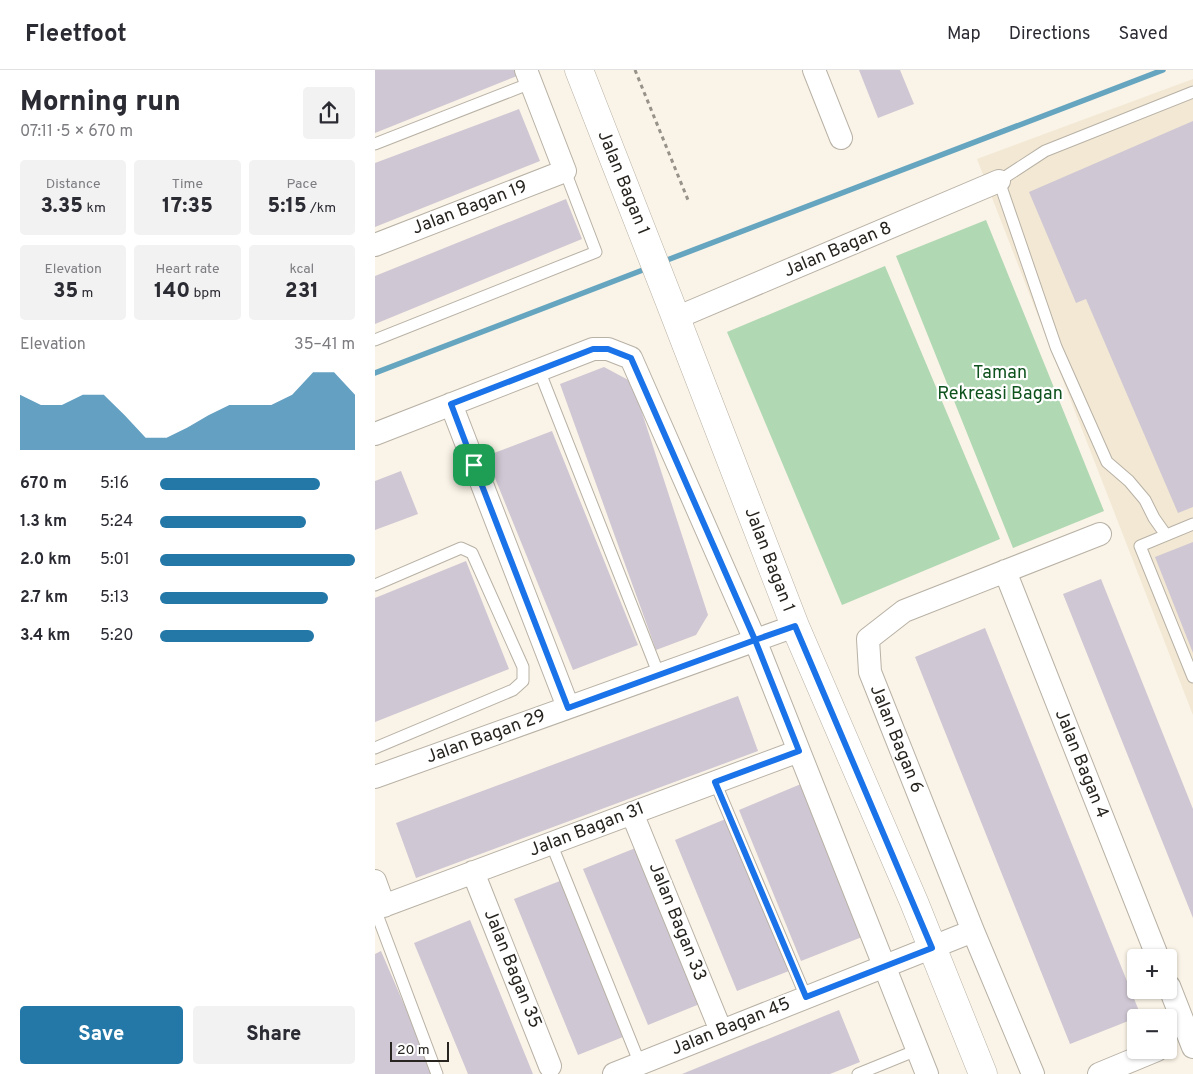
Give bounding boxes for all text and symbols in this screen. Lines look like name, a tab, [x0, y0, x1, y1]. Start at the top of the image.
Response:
text: Fleetfoot	[25, 20, 127, 50]
text: Map	[947, 23, 981, 46]
text: Directions	[1009, 23, 1091, 46]
text: Saved	[1119, 23, 1168, 46]
text: Morning run	[20, 85, 181, 121]
button: share	[303, 87, 355, 139]
text: 07:11 · 5 × 670 m	[20, 122, 133, 142]
street label: Jalan Bagan 1	[592, 127, 654, 239]
street label: Jalan Bagan 19	[409, 175, 531, 241]
text: Distance	[46, 176, 101, 193]
text: Time	[172, 176, 203, 193]
text: Pace	[286, 176, 317, 193]
text: 3.35	[41, 193, 83, 220]
text: 17:35	[162, 193, 213, 220]
text: 5:15	[267, 193, 307, 220]
text: km	[83, 200, 106, 217]
text: /km	[307, 200, 336, 217]
street label: Jalan Bagan 8	[781, 217, 895, 283]
text: Elevation	[44, 261, 102, 278]
text: Heart rate	[155, 261, 220, 278]
text: kcal	[289, 261, 314, 278]
text: 35	[53, 278, 78, 305]
text: 140	[154, 278, 190, 305]
text: 231	[285, 278, 319, 305]
text: m	[78, 285, 93, 302]
text: bpm	[190, 285, 221, 302]
text: Elevation	[20, 335, 86, 355]
text: 35–41 m	[294, 335, 355, 355]
park label: Taman Rekreasi Bagan	[937, 362, 1063, 406]
pin	[453, 444, 495, 486]
icon: arrive	[460, 451, 488, 479]
text: 670 m	[20, 474, 67, 494]
text: 5:16	[100, 474, 129, 494]
street label: Jalan Bagan 1	[738, 504, 800, 616]
text: 1.3 km	[20, 512, 67, 532]
text: 5:24	[100, 512, 133, 532]
text: 2.0 km	[20, 550, 71, 570]
text: 5:01	[100, 550, 130, 570]
text: 2.7 km	[20, 588, 68, 608]
text: 5:13	[100, 588, 129, 608]
text: 3.4 km	[20, 626, 70, 646]
text: 5:20	[100, 626, 134, 646]
street label: Jalan Bagan 6	[864, 681, 928, 797]
street label: Jalan Bagan 29	[423, 705, 549, 769]
street label: Jalan Bagan 4	[1049, 706, 1113, 822]
street label: Jalan Bagan 31	[526, 797, 648, 863]
street label: Jalan Bagan 33	[643, 859, 711, 985]
street label: Jalan Bagan 35	[478, 906, 546, 1032]
map controls	[1127, 949, 1177, 1059]
button: +	[1127, 949, 1177, 999]
street label: Jalan Bagan 45	[668, 993, 794, 1061]
button: Save	[20, 1006, 183, 1064]
button: Share	[193, 1006, 355, 1064]
button: −	[1127, 1009, 1177, 1059]
scale bar	[390, 1039, 449, 1062]
text: 20 m	[397, 1042, 430, 1059]

